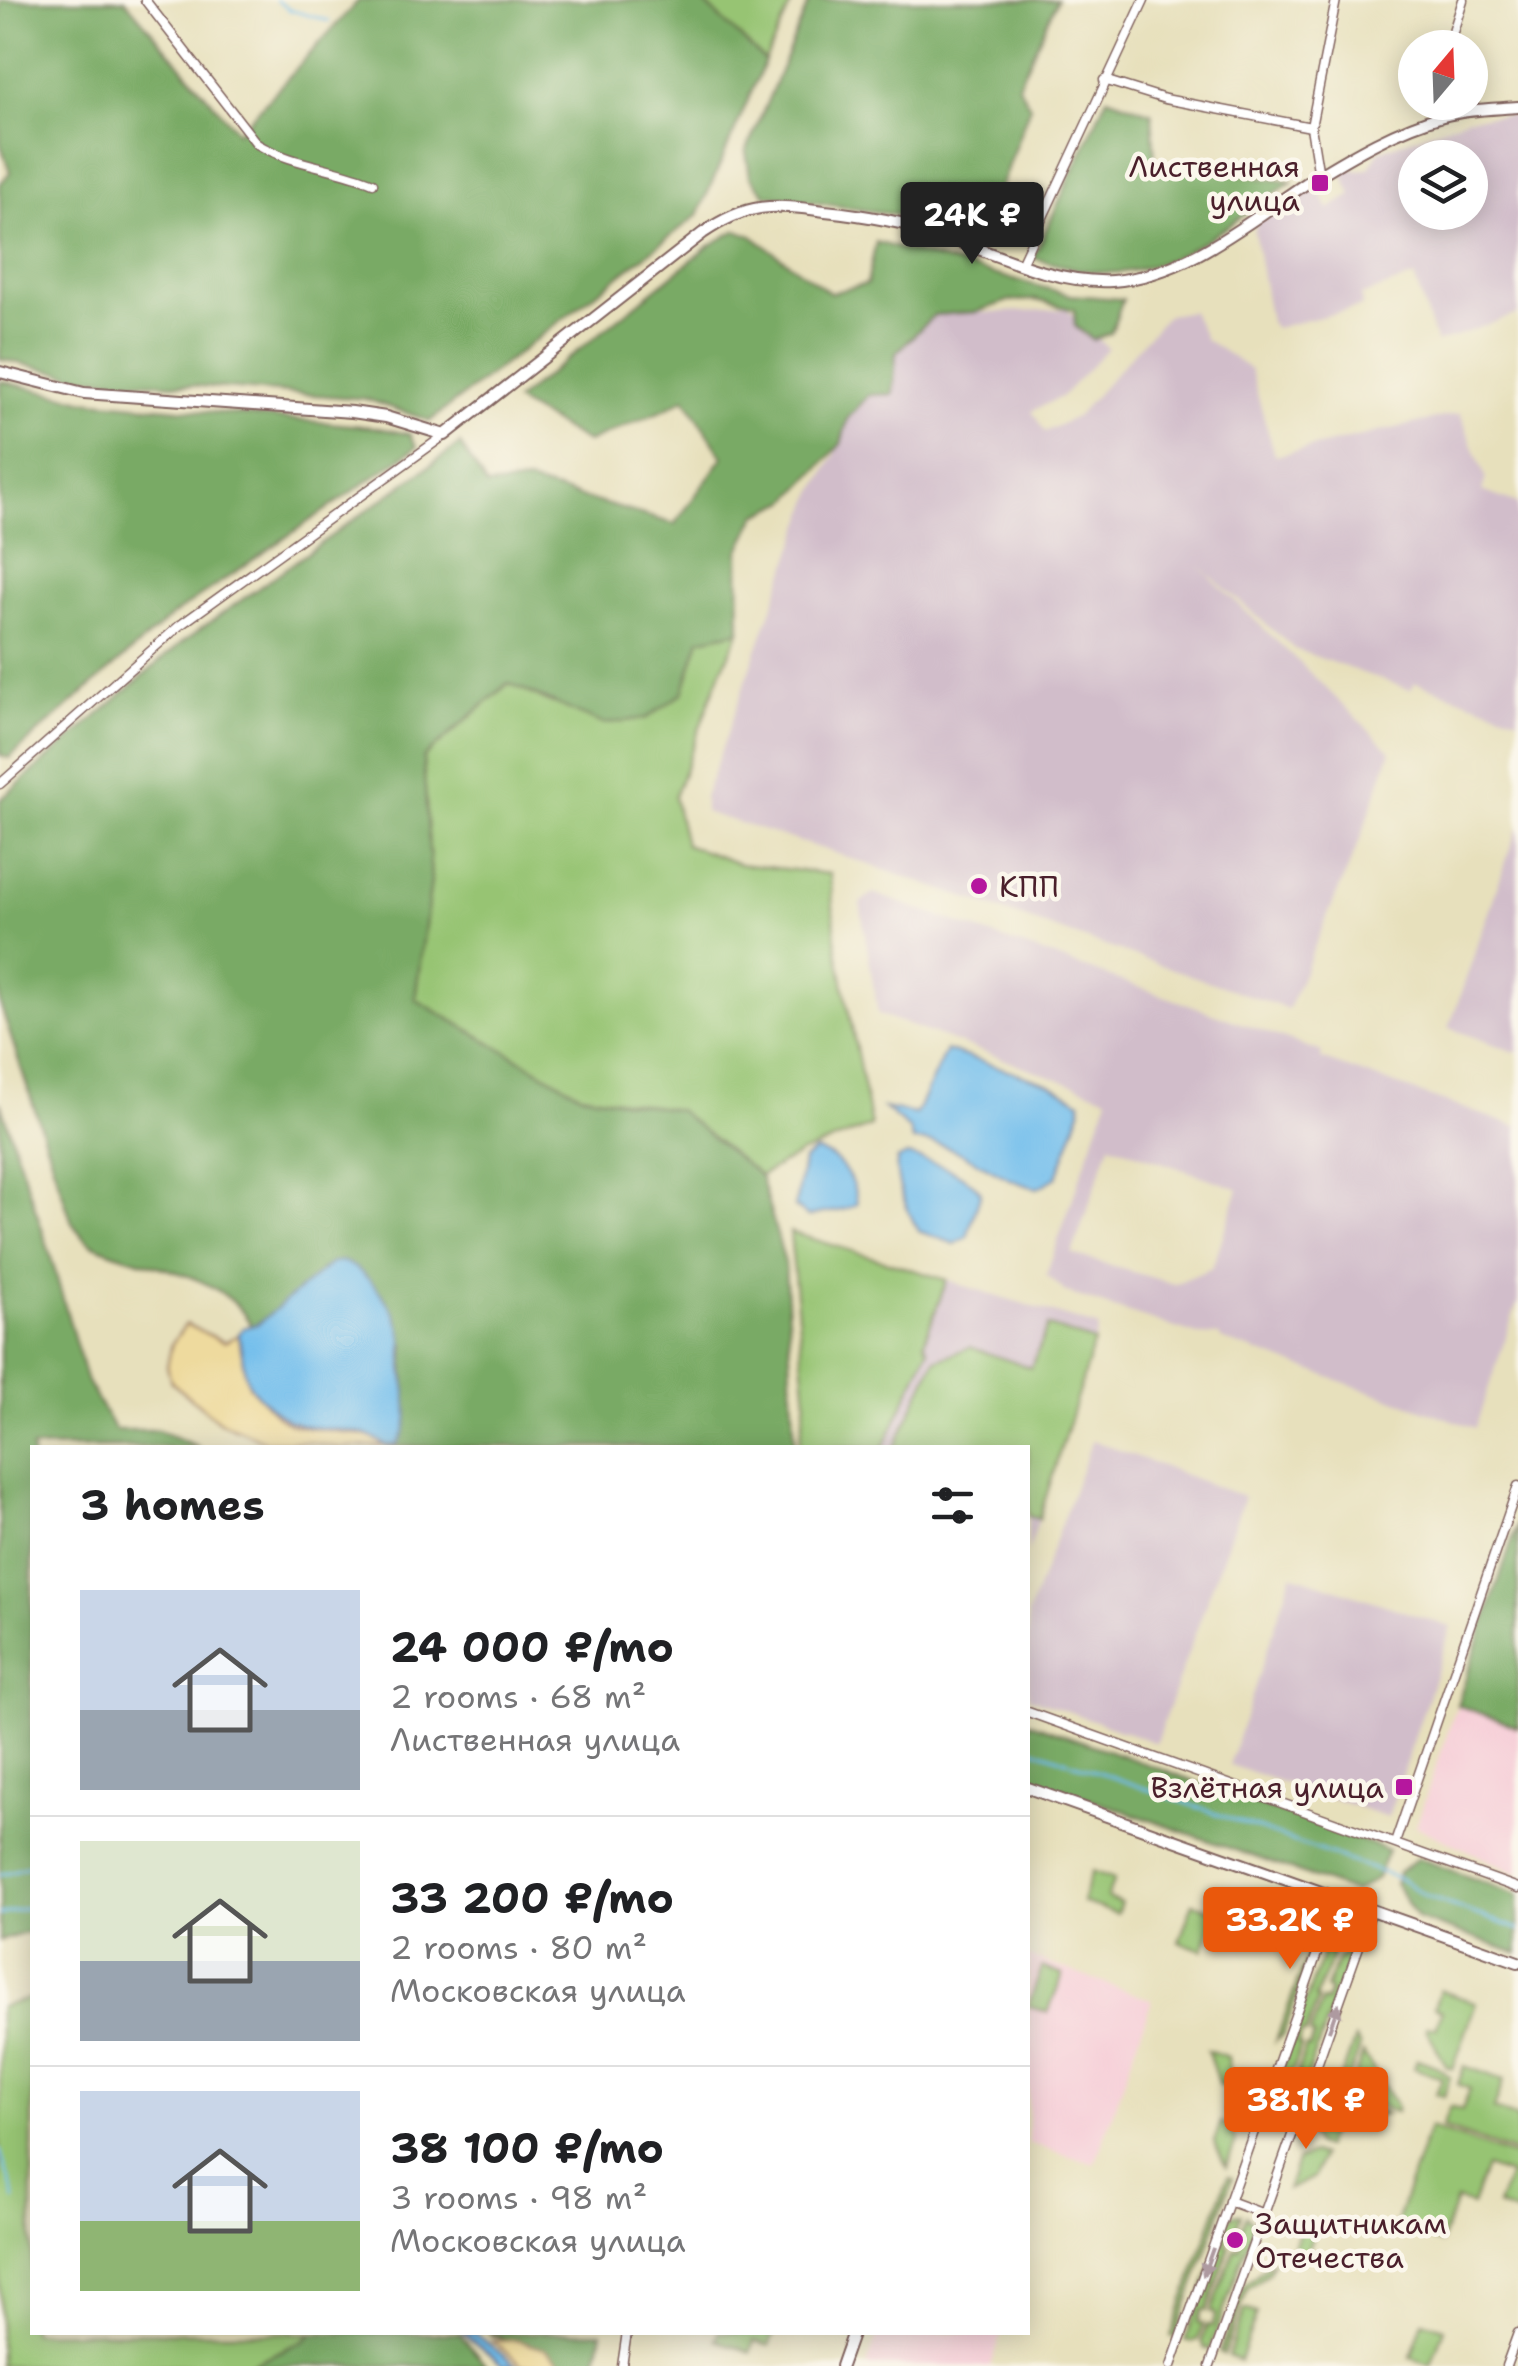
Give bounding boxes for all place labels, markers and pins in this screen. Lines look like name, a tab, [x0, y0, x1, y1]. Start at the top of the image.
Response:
place label: Лиственная улица	[1129, 146, 1300, 221]
marker: Лиственная улица	[1309, 172, 1331, 194]
pin: 24K ₽	[902, 182, 1042, 267]
place label: КПП	[999, 866, 1059, 907]
marker: КПП	[968, 875, 990, 897]
place label: Взлётная улица	[1150, 1767, 1384, 1808]
marker: Взлётная улица	[1393, 1776, 1415, 1798]
pin: 33.2K ₽	[1198, 1887, 1382, 1972]
pin: 38.1K ₽	[1214, 2067, 1398, 2152]
place label: Защитникам Отечества	[1255, 2203, 1447, 2278]
marker: Защитникам Отечества	[1224, 2229, 1246, 2251]

